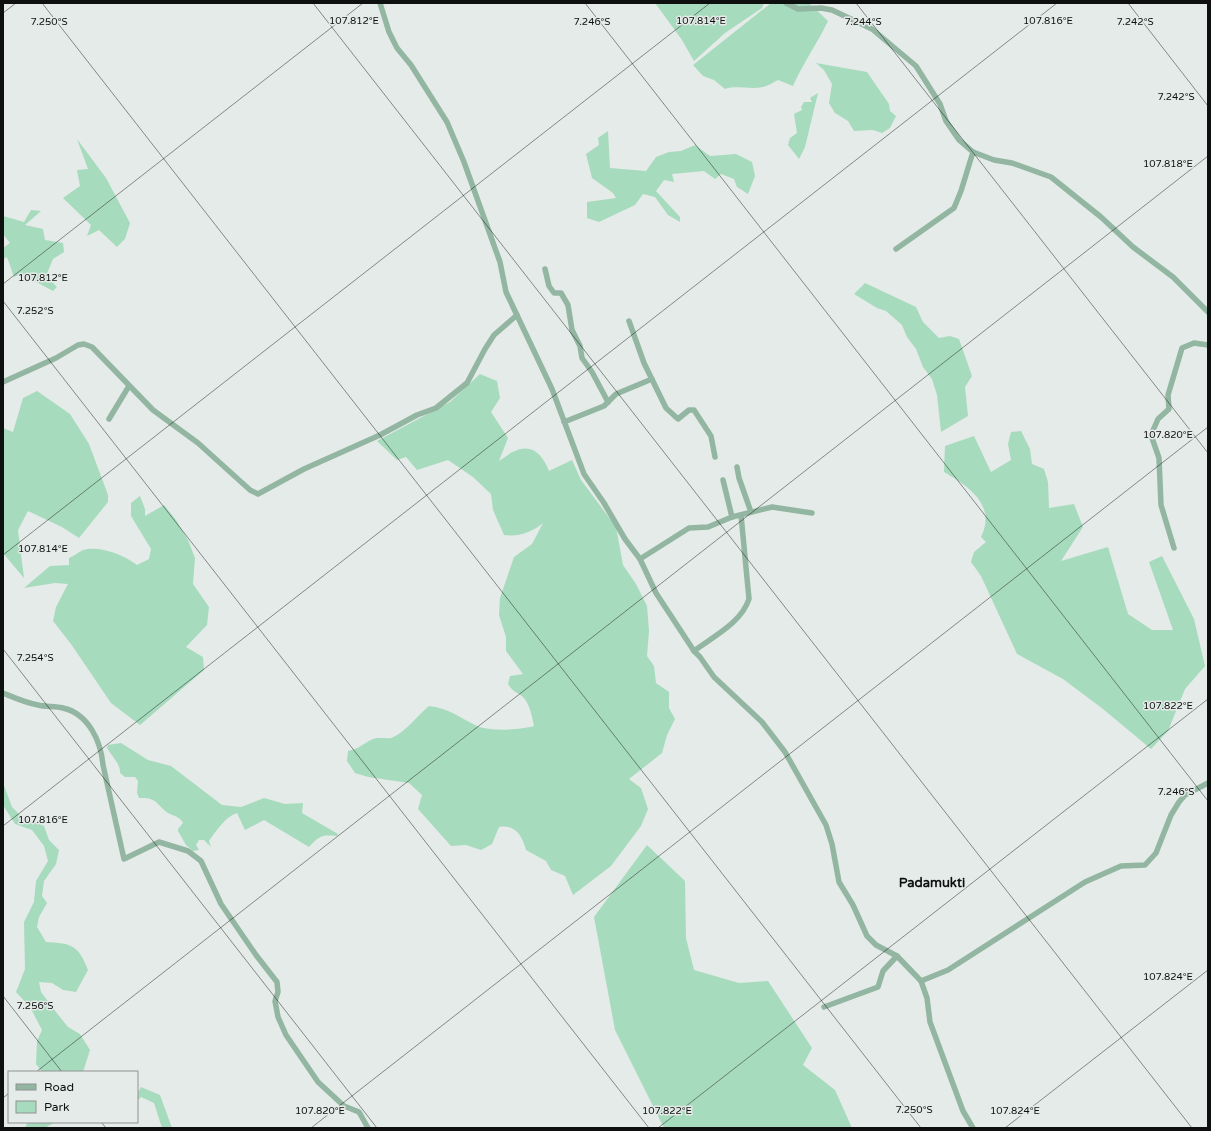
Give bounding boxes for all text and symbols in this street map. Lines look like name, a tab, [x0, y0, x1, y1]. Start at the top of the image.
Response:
text: 107.812°E	[329, 15, 379, 27]
text: 107.814°E	[676, 15, 726, 27]
text: 107.816°E	[1023, 15, 1073, 27]
text: 7.250°S	[30, 16, 68, 28]
text: 7.246°S	[573, 16, 611, 28]
text: 7.244°S	[844, 16, 882, 28]
text: 7.242°S	[1116, 16, 1154, 28]
text: 7.242°S	[1157, 91, 1195, 103]
text: 107.818°E	[1143, 158, 1193, 170]
text: 107.812°E	[18, 272, 68, 284]
text: 7.252°S	[16, 305, 54, 317]
text: 107.820°E	[1143, 429, 1193, 441]
text: 107.814°E	[18, 543, 68, 555]
text: 7.254°S	[16, 652, 54, 664]
text: 107.822°E	[1143, 700, 1193, 712]
text: 7.246°S	[1157, 786, 1195, 798]
text: 107.816°E	[18, 814, 68, 826]
district label: Padamukti	[899, 875, 965, 891]
text: 107.824°E	[1143, 971, 1193, 983]
text: 7.256°S	[16, 1000, 54, 1012]
legend	[8, 1071, 138, 1123]
text: Road	[44, 1080, 74, 1094]
text: Park	[44, 1100, 70, 1114]
text: 7.250°S	[895, 1104, 933, 1116]
text: 107.820°E	[295, 1105, 345, 1117]
text: 107.822°E	[642, 1105, 692, 1117]
text: 107.824°E	[990, 1105, 1040, 1117]

